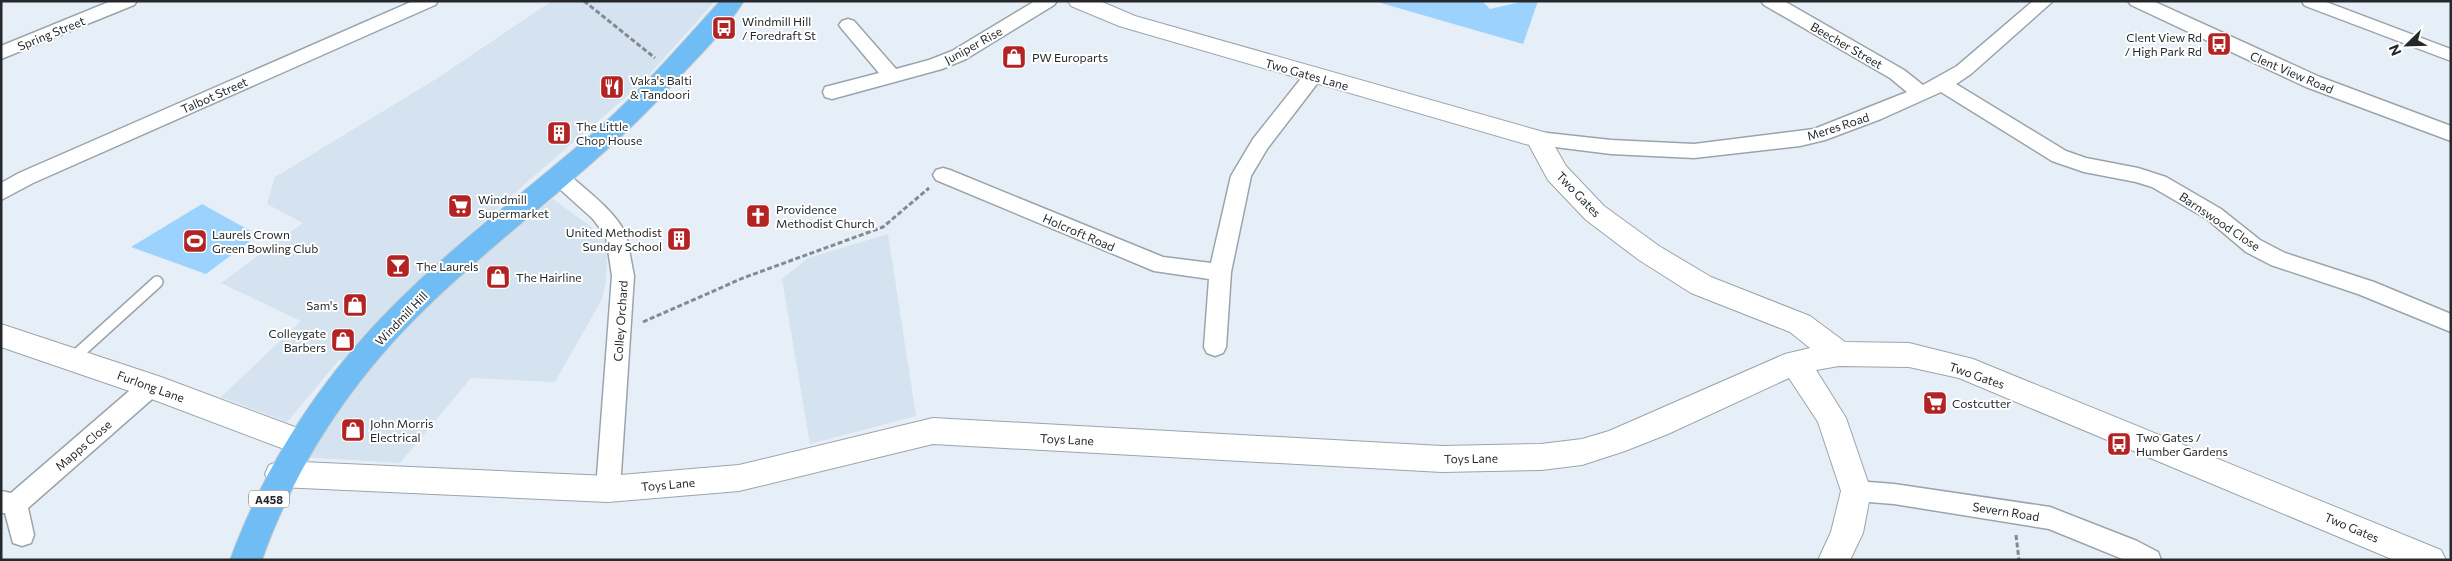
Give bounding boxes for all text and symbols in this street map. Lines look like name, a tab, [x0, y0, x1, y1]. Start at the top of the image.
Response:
street label: Spring Street	[15, 13, 87, 53]
place label: Windmill Hill / Foredraft St	[742, 14, 816, 42]
bus stop icon: Windmill Hill / Foredraft St	[711, 15, 737, 41]
street label: Beecher Street	[1809, 19, 1885, 71]
north arrow	[2382, 20, 2432, 70]
street label: Juniper Rise	[942, 23, 1005, 67]
place label: Clent View Rd / High Park Rd	[2125, 30, 2202, 58]
bus stop icon: Clent View Rd / High Park Rd	[2206, 31, 2232, 57]
text: N	[2385, 42, 2404, 58]
shop icon: PW Europarts	[1001, 44, 1027, 70]
street label: Clent View Road	[2248, 48, 2336, 96]
place label: PW Europarts	[1032, 50, 1108, 64]
street label: Two Gates Lane	[1264, 55, 1350, 93]
place label: Vaka's Balti & Tandoori	[630, 73, 692, 101]
street label: Talbot Street	[179, 74, 249, 116]
restaurant icon: Vaka's Balti & Tandoori	[599, 74, 625, 100]
street label: Meres Road	[1805, 109, 1871, 143]
place label: The Little Chop House	[576, 119, 642, 147]
building icon: The Little Chop House	[546, 120, 572, 146]
street label: Two Gates	[1554, 168, 1604, 220]
street label: Barnswood Close	[2177, 189, 2263, 253]
place label: Windmill Supermarket	[478, 192, 549, 220]
supermarket icon: Windmill Supermarket	[447, 193, 473, 219]
place label: Providence Methodist Church	[776, 202, 875, 230]
church icon: Providence Methodist Church	[745, 203, 771, 229]
street label: Holcroft Road	[1041, 211, 1117, 253]
place label: United Methodist Sunday School	[566, 225, 662, 253]
building icon: United Methodist Sunday School	[666, 226, 692, 252]
place label: Laurels Crown Green Bowling Club	[212, 227, 318, 255]
sports icon: Laurels Crown Green Bowling Club	[182, 228, 208, 254]
bar icon: The Laurels	[385, 253, 411, 279]
place label: The Laurels	[416, 259, 478, 273]
shop icon: The Hairline	[485, 264, 511, 290]
place label: The Hairline	[516, 270, 582, 284]
street label: Colley Orchard	[610, 280, 630, 362]
street label: Windmill Hill	[372, 288, 430, 348]
shop icon: Sam's	[342, 292, 368, 318]
place label: Sam's	[306, 298, 338, 312]
place label: Colleygate Barbers	[268, 326, 326, 354]
shop icon: Colleygate Barbers	[330, 327, 356, 353]
street label: Two Gates	[1948, 359, 2006, 391]
street label: Furlong Lane	[116, 367, 186, 405]
supermarket icon: Costcutter	[1922, 390, 1948, 416]
place label: Costcutter	[1952, 396, 2011, 410]
place label: John Morris Electrical	[370, 416, 433, 444]
street label: Mapps Close	[52, 417, 114, 473]
shop icon: John Morris Electrical	[340, 417, 366, 443]
place label: Two Gates / Humber Gardens	[2136, 430, 2228, 458]
street label: Toys Lane	[1040, 431, 1094, 447]
bus stop icon: Two Gates / Humber Gardens	[2106, 431, 2132, 457]
street label: Toys Lane	[1444, 451, 1498, 465]
street label: Toys Lane	[641, 475, 695, 493]
road number: A458	[249, 490, 289, 508]
street label: Severn Road	[1972, 499, 2040, 523]
street label: Two Gates	[2323, 509, 2381, 545]

